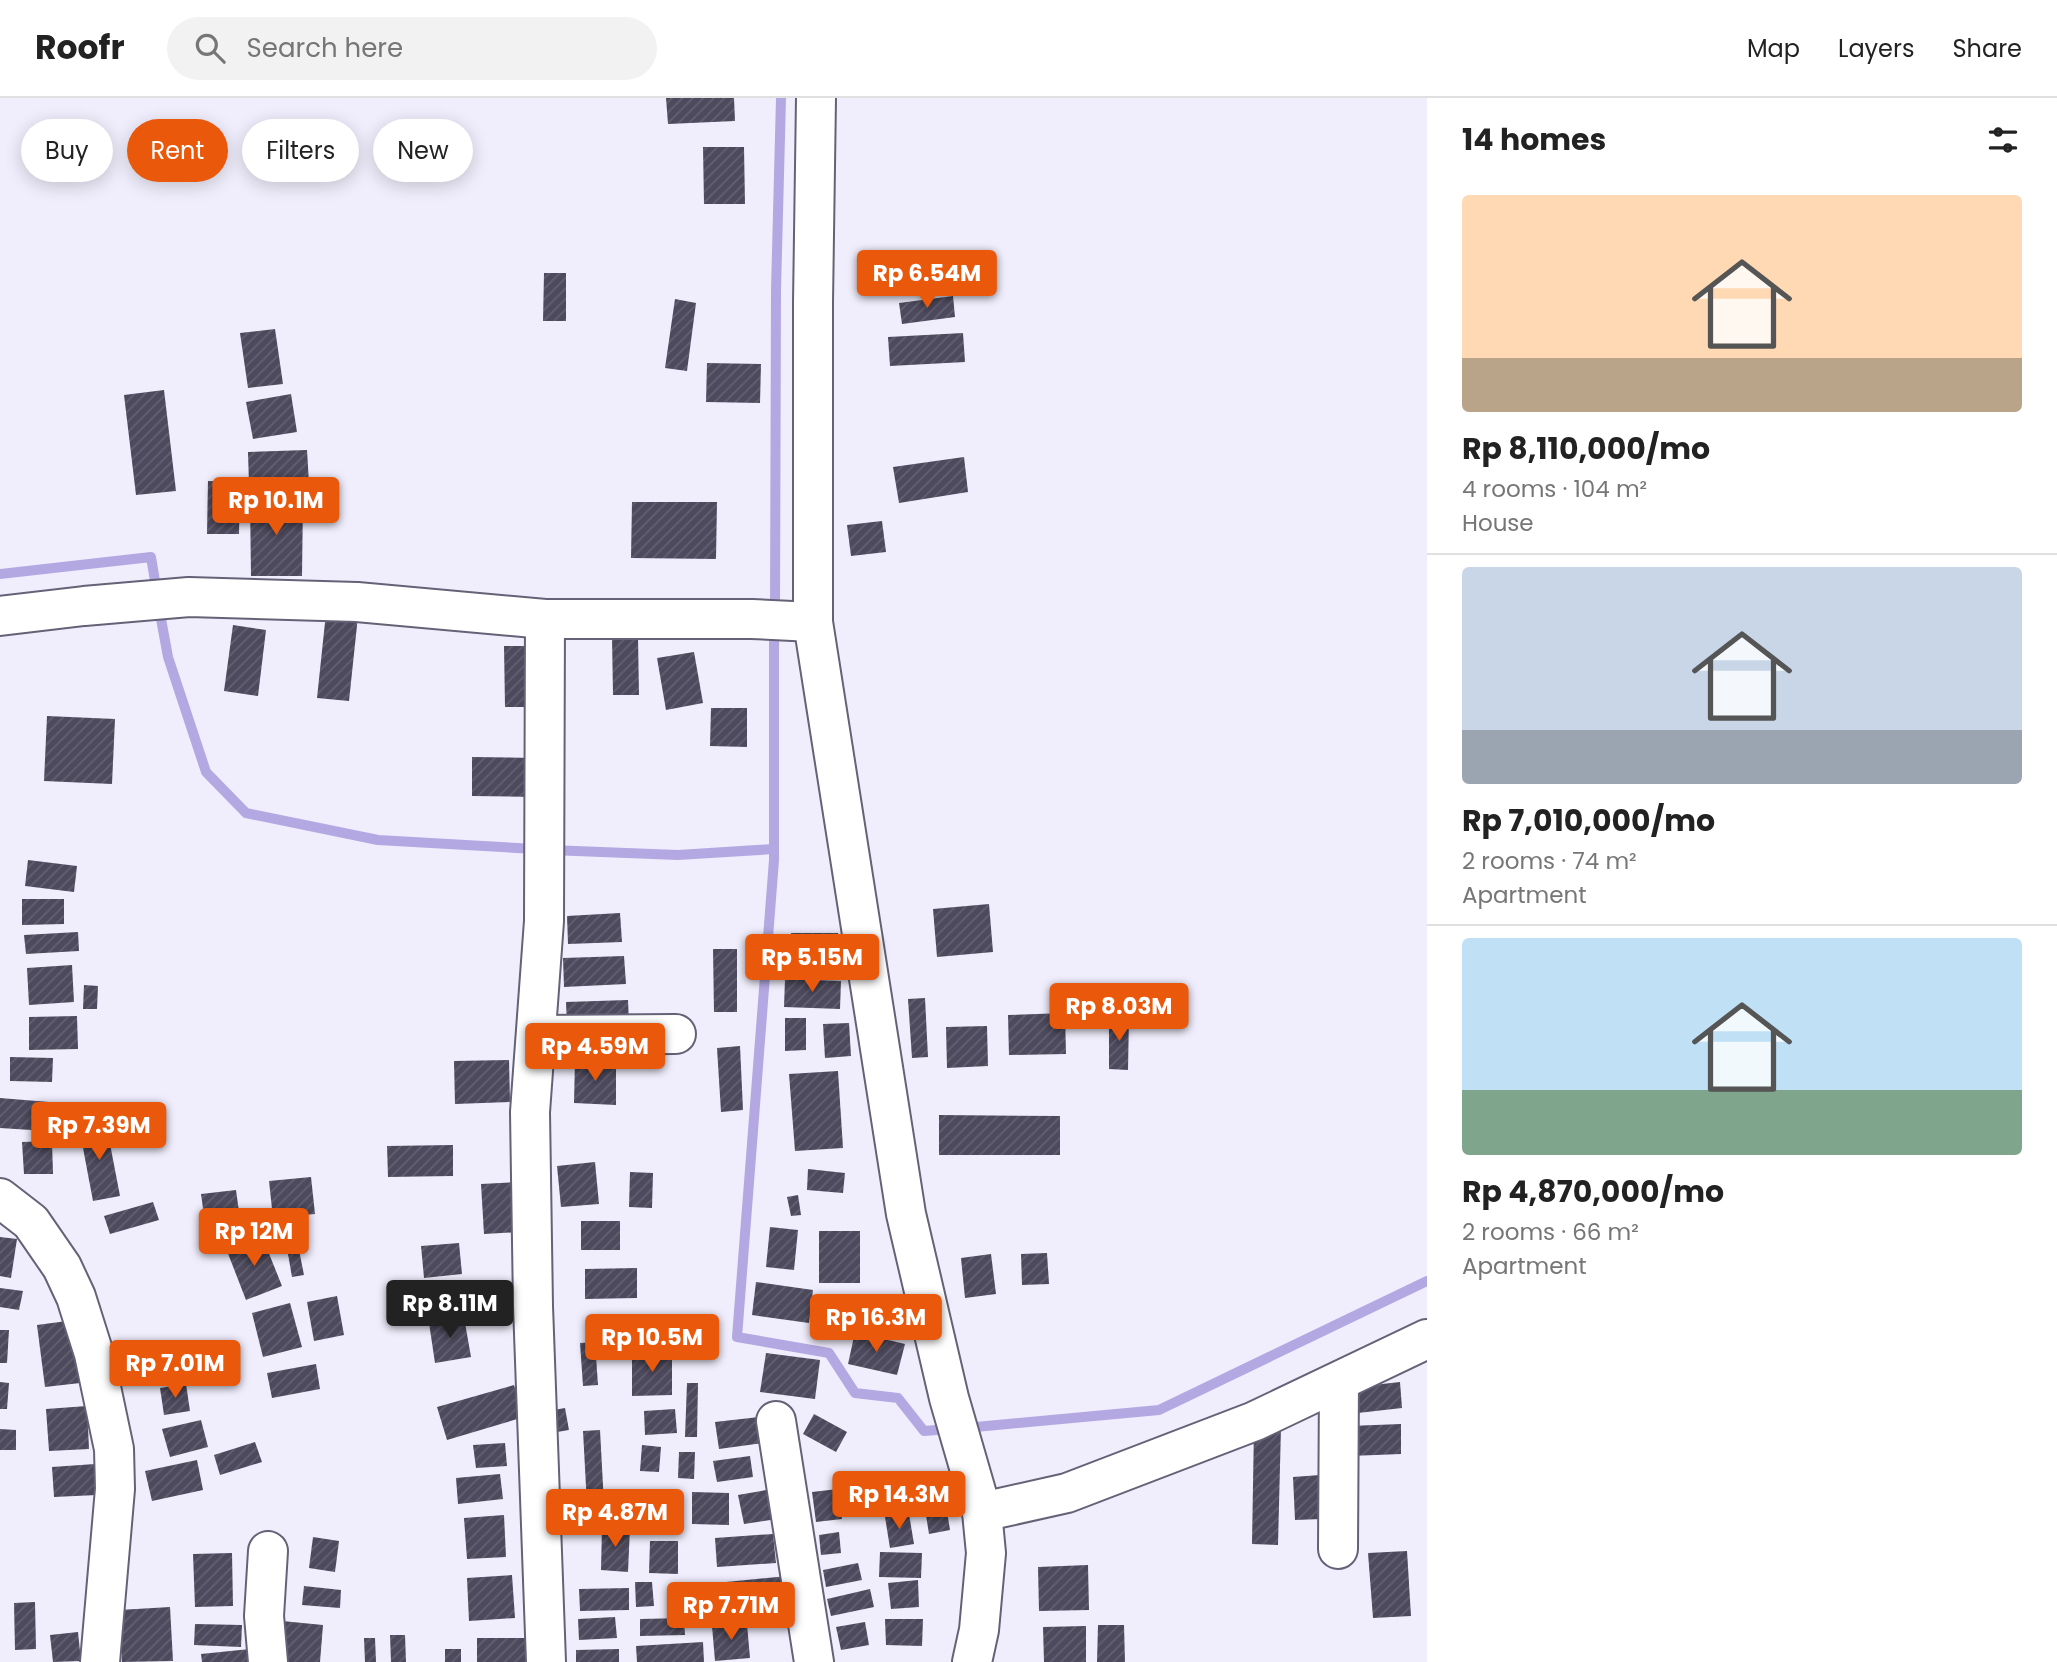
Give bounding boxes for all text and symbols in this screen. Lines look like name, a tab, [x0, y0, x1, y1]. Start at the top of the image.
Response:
search box	[167, 17, 657, 80]
text: Roofr	[35, 24, 125, 71]
icon: search	[191, 29, 229, 67]
text: Search here	[247, 30, 403, 66]
text: Map	[1747, 32, 1800, 65]
text: Layers	[1838, 32, 1914, 65]
text: Share	[1952, 32, 2022, 65]
text: 14 homes	[1462, 118, 1606, 161]
chip: Buy	[21, 119, 113, 182]
chip: Rent	[127, 119, 228, 182]
chip: Filters	[242, 119, 359, 182]
chip: New	[373, 119, 473, 182]
icon: filters	[1984, 121, 2022, 159]
icon: home	[1679, 241, 1805, 367]
pin: Rp 6.54M	[855, 250, 999, 310]
text: Rp 6.54M	[873, 257, 981, 289]
text: Rp 8,110,000/mo	[1462, 427, 1710, 470]
text: 4 rooms · 104 m²	[1462, 473, 1647, 505]
pin: Rp 10.1M	[204, 478, 348, 537]
text: Rp 10.1M	[228, 484, 324, 516]
text: House	[1462, 507, 1534, 539]
icon: home	[1679, 613, 1805, 739]
text: Rp 7,010,000/mo	[1462, 799, 1715, 842]
text: 2 rooms · 74 m²	[1462, 845, 1637, 877]
text: Apartment	[1462, 879, 1587, 911]
pin: Rp 5.15M	[740, 934, 884, 994]
text: Rp 5.15M	[761, 941, 863, 973]
pin: Rp 8.03M	[1047, 984, 1191, 1043]
icon: home	[1679, 984, 1805, 1110]
text: Rp 8.03M	[1066, 990, 1172, 1022]
pin: Rp 4.59M	[523, 1024, 667, 1083]
text: Rp 4.59M	[541, 1030, 649, 1062]
pin: Rp 7.39M	[27, 1102, 171, 1162]
text: Rp 7.39M	[47, 1109, 151, 1141]
text: Rp 4,870,000/mo	[1462, 1170, 1724, 1213]
pin: Rp 12M	[197, 1208, 311, 1268]
text: Rp 12M	[215, 1215, 293, 1247]
text: 2 rooms · 66 m²	[1462, 1216, 1639, 1248]
text: Apartment	[1462, 1250, 1587, 1282]
pin: Rp 8.11M	[378, 1280, 522, 1340]
text: Rp 8.11M	[402, 1287, 498, 1319]
pin: Rp 16.3M	[804, 1294, 948, 1354]
text: Rp 16.3M	[826, 1301, 926, 1333]
pin: Rp 10.5M	[580, 1314, 724, 1374]
text: Rp 10.5M	[601, 1321, 703, 1353]
pin: Rp 7.01M	[103, 1340, 247, 1400]
text: Rp 7.01M	[125, 1347, 225, 1379]
pin: Rp 14.3M	[827, 1472, 971, 1531]
text: Rp 14.3M	[848, 1478, 950, 1510]
pin: Rp 4.87M	[543, 1490, 687, 1549]
text: Rp 4.87M	[562, 1496, 668, 1528]
pin: Rp 7.71M	[659, 1582, 803, 1642]
text: Rp 7.71M	[683, 1589, 779, 1621]

